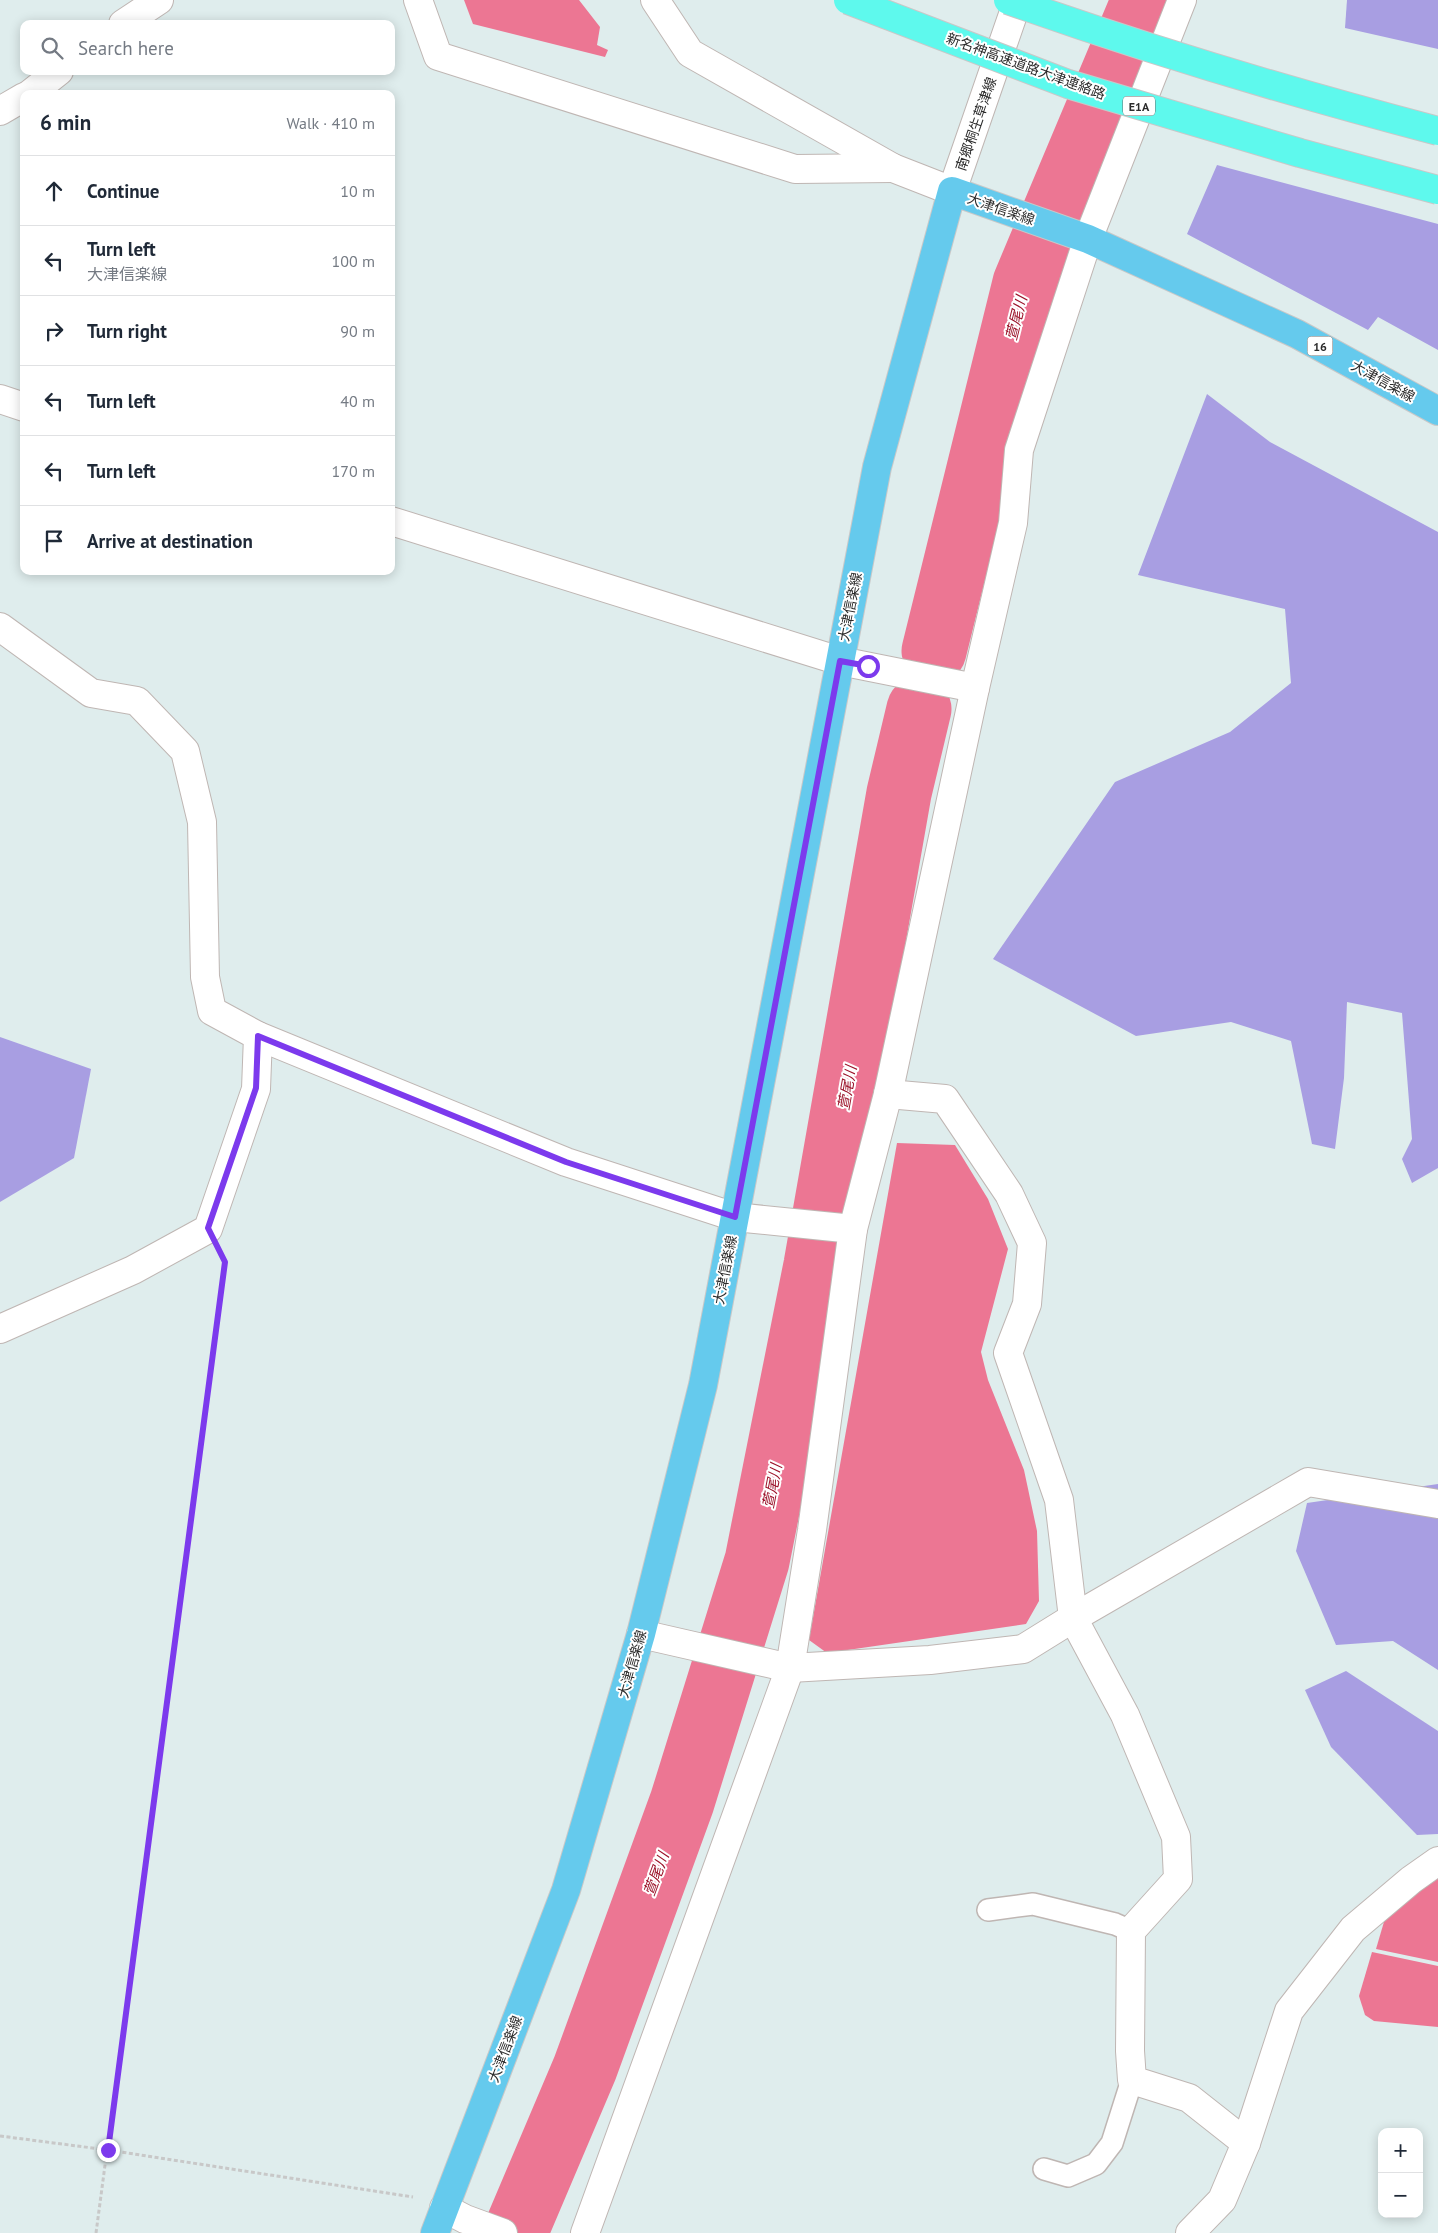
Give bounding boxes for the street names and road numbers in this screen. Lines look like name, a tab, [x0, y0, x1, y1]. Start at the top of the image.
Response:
street label: 新名神高速道路大津連絡路	[944, 29, 1108, 103]
street label: 南郷桐生草津線	[952, 75, 1000, 173]
road number: E1A	[1123, 96, 1155, 115]
street label: 大津信楽線	[965, 189, 1037, 229]
road number: 16	[1308, 336, 1332, 356]
street label: 大津信楽線	[1348, 356, 1418, 406]
street label: 大津信楽線	[834, 571, 866, 643]
street label: 大津信楽線	[709, 1234, 741, 1306]
street label: 大津信楽線	[614, 1628, 650, 1700]
street label: 大津信楽線	[484, 2013, 526, 2085]

